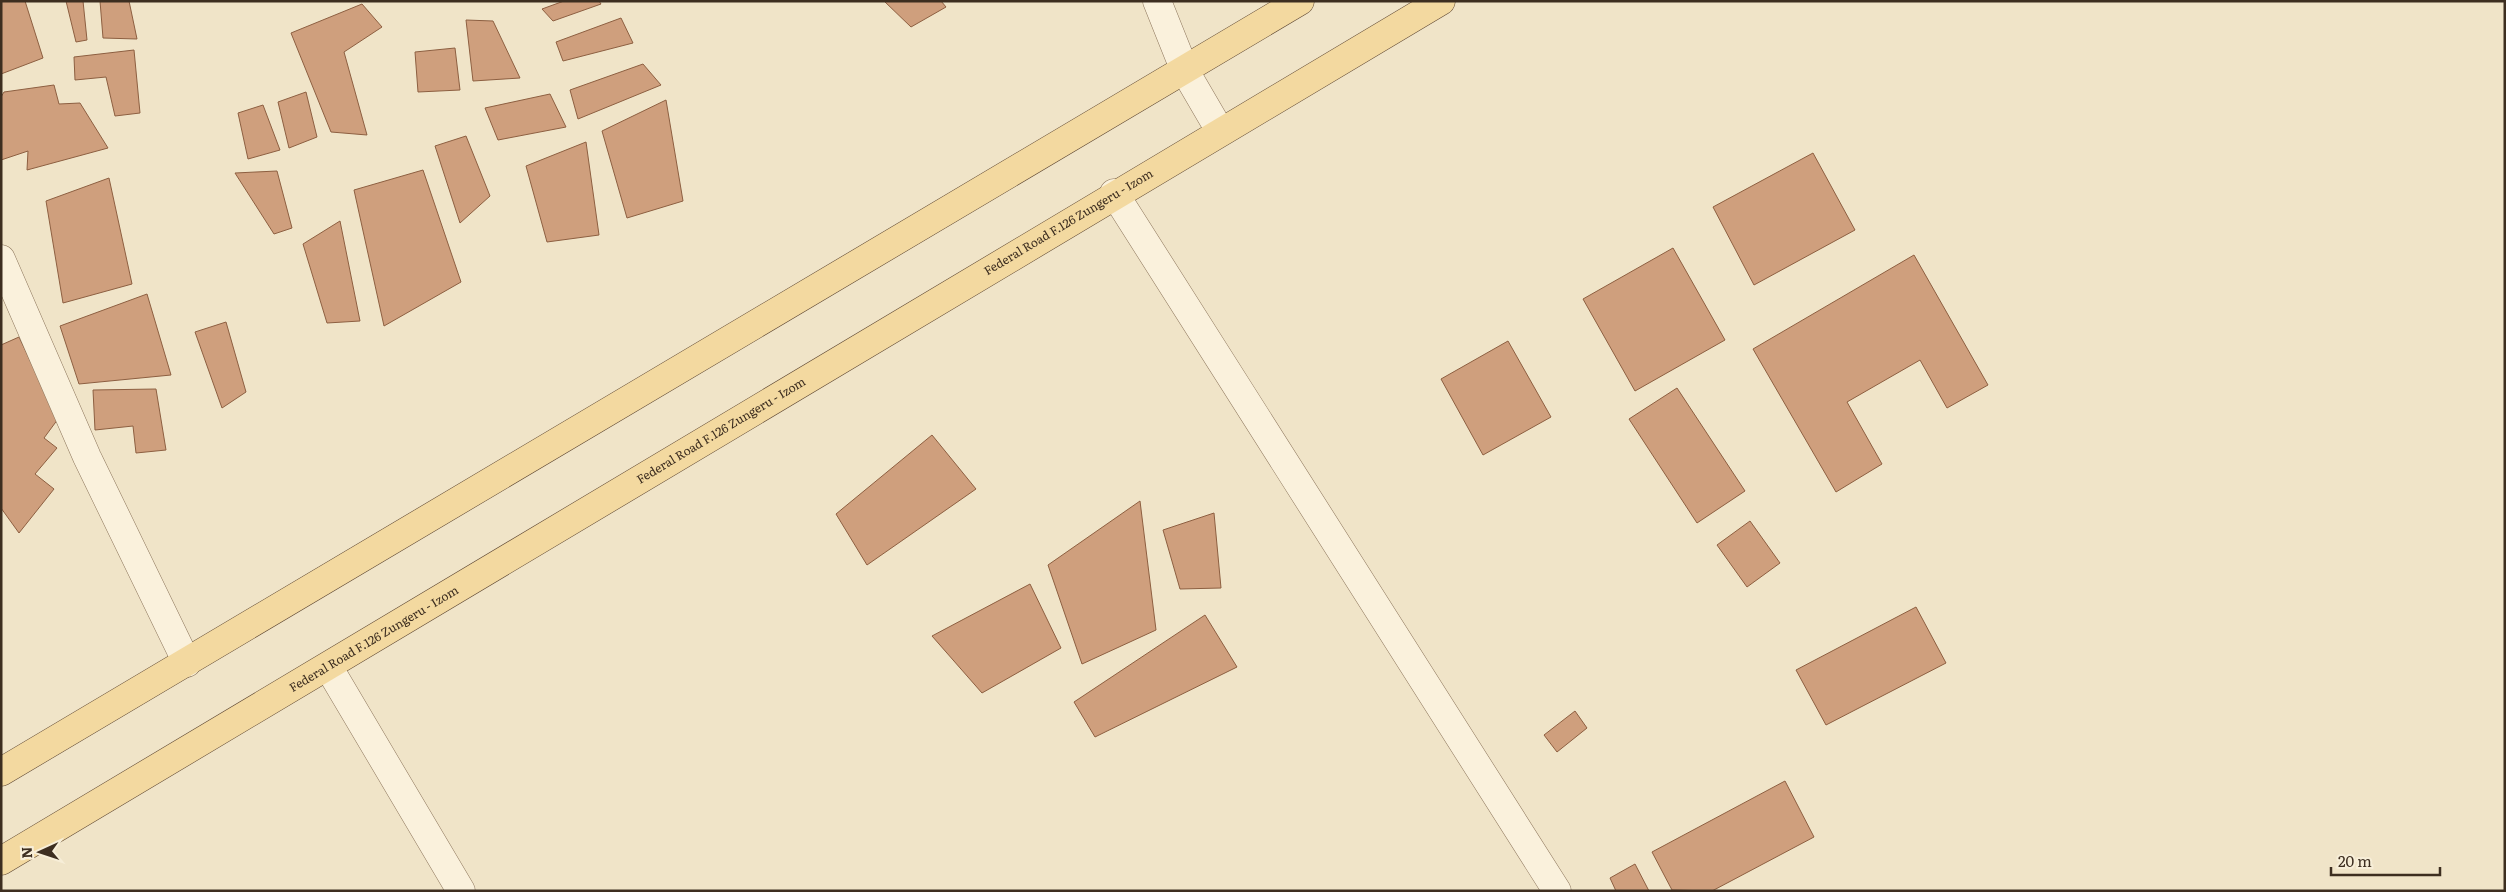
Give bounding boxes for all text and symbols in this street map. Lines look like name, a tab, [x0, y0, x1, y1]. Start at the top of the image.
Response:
street label: Federal Road F.126 Zungeru - Izom	[980, 164, 1156, 279]
street label: Federal Road F.126 Zungeru - Izom	[633, 372, 809, 488]
street label: Federal Road F.126 Zungeru - Izom	[285, 580, 462, 696]
north arrow	[15, 827, 65, 877]
scale bar	[2331, 844, 2440, 876]
text: N	[16, 846, 36, 859]
text: 20 m	[2338, 849, 2372, 872]

